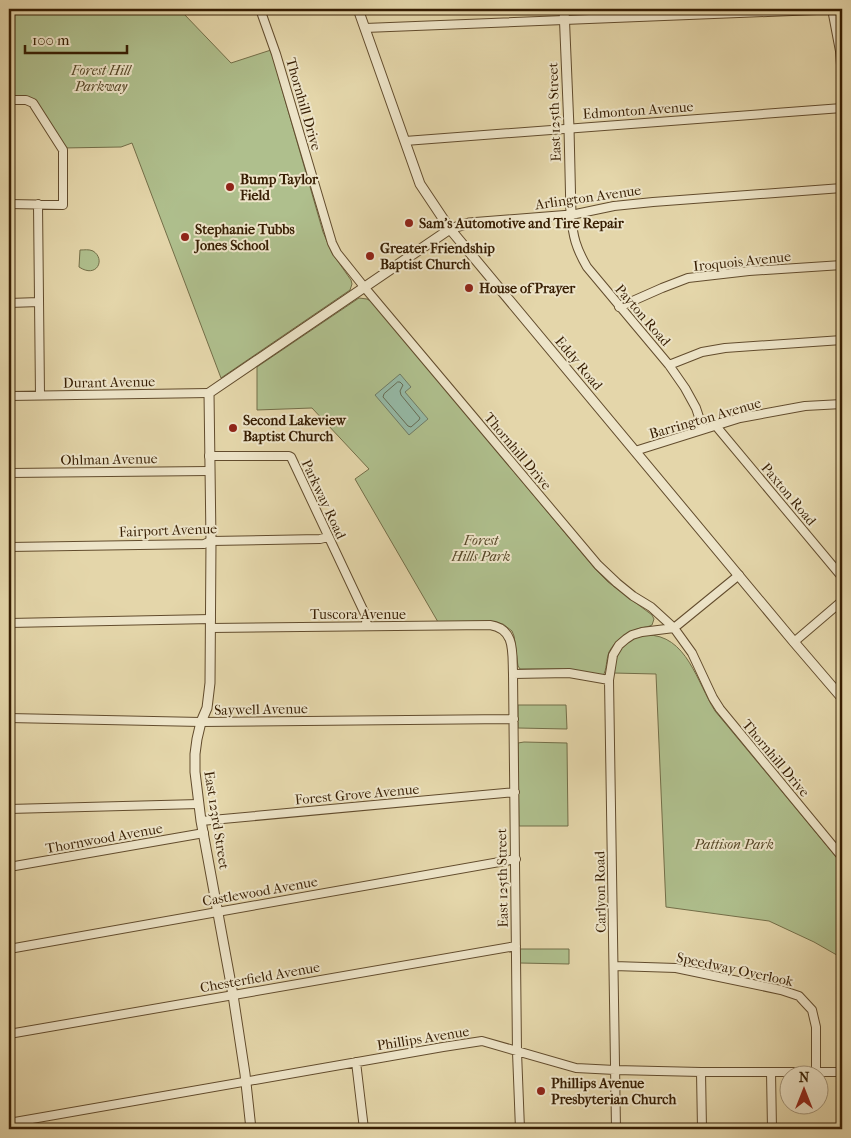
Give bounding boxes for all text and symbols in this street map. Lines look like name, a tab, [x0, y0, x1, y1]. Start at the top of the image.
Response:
scale bar	[25, 22, 128, 54]
text: 100 m	[32, 31, 70, 49]
street label: Thornhill Drive	[282, 56, 325, 152]
park label: Forest Hill Parkway	[70, 62, 132, 95]
street label: East 125th Street	[544, 62, 565, 162]
street label: Edmonton Avenue	[582, 98, 694, 123]
place label: Bump Taylor Field	[239, 171, 319, 204]
marker: Bump Taylor Field	[224, 181, 236, 193]
street label: Arlington Avenue	[533, 182, 642, 214]
place label: Sam's Automotive and Tire Repair	[419, 215, 625, 232]
marker: Sam's Automotive and Tire Repair	[403, 217, 415, 229]
place label: Stephanie Tubbs Jones School	[193, 221, 296, 254]
marker: Stephanie Tubbs Jones School	[179, 231, 191, 243]
place label: Greater Friendship Baptist Church	[380, 240, 495, 273]
street label: Iroquois Avenue	[692, 248, 792, 275]
marker: Greater Friendship Baptist Church	[364, 250, 376, 262]
place label: House of Prayer	[479, 280, 576, 297]
street label: Payton Road	[611, 281, 674, 350]
marker: House of Prayer	[463, 282, 475, 294]
street label: Eddy Road	[551, 333, 606, 394]
street label: Durant Avenue	[63, 373, 155, 392]
street label: Barrington Avenue	[647, 394, 763, 443]
street label: Thornhill Drive	[480, 409, 555, 493]
place label: Second Lakeview Baptist Church	[243, 412, 347, 445]
marker: Second Lakeview Baptist Church	[227, 422, 239, 434]
street label: Ohlman Avenue	[60, 450, 158, 469]
street label: Parkway Road	[298, 457, 350, 542]
street label: Paxton Road	[758, 460, 820, 529]
street label: Fairport Avenue	[119, 520, 217, 541]
park label: Forest Hills Park	[451, 532, 510, 565]
street label: Tuscora Avenue	[310, 606, 406, 623]
street label: Saywell Avenue	[214, 700, 308, 719]
street label: Thornhill Drive	[738, 716, 813, 800]
street label: East 123rd Street	[200, 770, 233, 871]
street label: Forest Grove Avenue	[294, 781, 420, 808]
street label: Thornwood Avenue	[44, 820, 164, 857]
street label: East 125th Street	[493, 828, 512, 928]
park label: Pattison Park	[693, 836, 774, 853]
street label: Carlyon Road	[591, 851, 610, 933]
street label: Castlewood Avenue	[201, 873, 319, 910]
street label: Speedway Overlook	[675, 949, 796, 990]
street label: Chesterfield Avenue	[199, 959, 321, 996]
street label: Phillips Avenue	[376, 1023, 471, 1054]
north arrow	[778, 1066, 828, 1116]
text: N	[799, 1069, 810, 1086]
place label: Phillips Avenue Presbyterian Church	[551, 1075, 677, 1108]
marker: Phillips Avenue Presbyterian Church	[535, 1085, 547, 1097]

